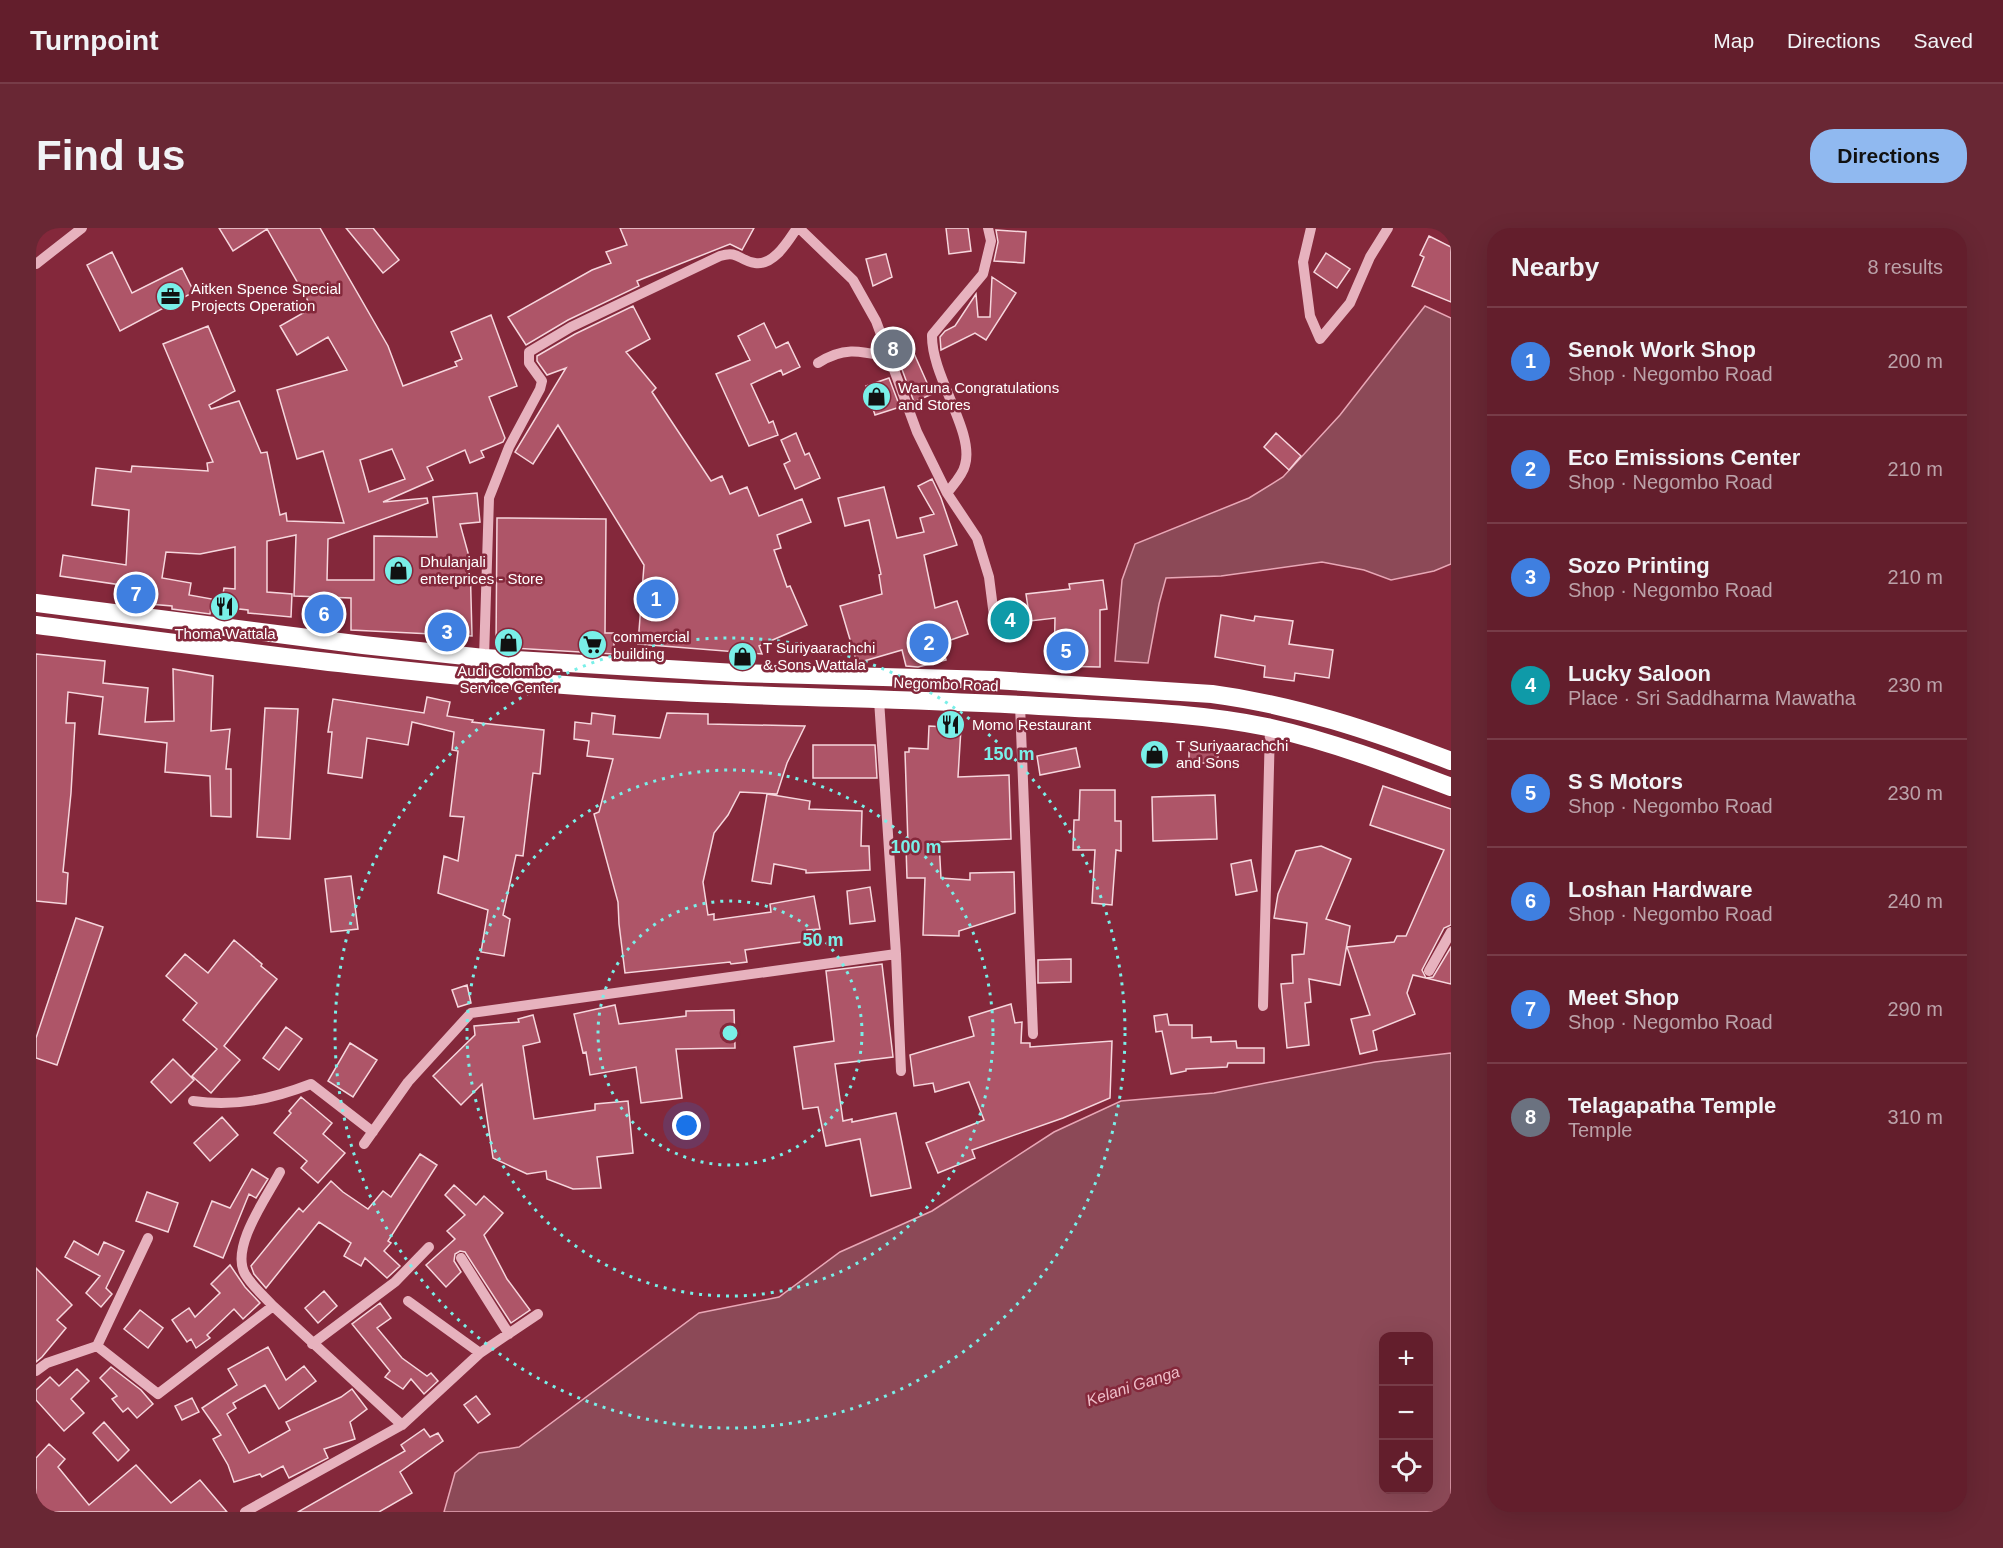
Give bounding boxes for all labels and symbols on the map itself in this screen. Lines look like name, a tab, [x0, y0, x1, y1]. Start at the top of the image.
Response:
place label: Aitken Spence Special Projects Operation	[191, 280, 341, 314]
office icon: Aitken Spence Special Projects Operation	[154, 281, 186, 313]
pin: 8	[874, 326, 912, 372]
place label: Waruna Congratulations and Stores	[898, 379, 1059, 413]
shop icon: Waruna Congratulations and Stores	[861, 380, 893, 412]
place label: Dhulanjali enterprices - Store	[420, 553, 543, 587]
shop icon: Dhulanjali enterprices - Store	[383, 554, 415, 586]
pin: 7	[116, 572, 156, 616]
pin: 1	[636, 576, 676, 622]
restaurant icon: Thoma Wattala	[209, 590, 241, 622]
pin: 6	[304, 592, 344, 636]
pin: 4	[990, 598, 1030, 642]
pin: 3	[428, 610, 466, 654]
pin: 2	[910, 620, 948, 666]
place label: Thoma Wattala	[174, 625, 276, 642]
shop icon: Audi Colombo - Service Center	[493, 627, 525, 659]
place label: commercial building	[613, 628, 690, 662]
pin: 5	[1046, 628, 1086, 674]
supermarket icon: commercial building	[576, 629, 608, 661]
place label: T Suriyaarachchi & Sons Wattala	[763, 639, 875, 673]
shop icon: T Suriyaarachchi & Sons Wattala	[726, 640, 758, 672]
place label: Audi Colombo - Service Center	[457, 662, 561, 696]
street label: Negombo Road	[893, 674, 999, 694]
restaurant icon: Momo Restaurant	[935, 708, 967, 740]
place label: Momo Restaurant	[972, 716, 1092, 733]
place label: T Suriyaarachchi and Sons	[1176, 737, 1288, 771]
shop icon: T Suriyaarachchi and Sons	[1139, 738, 1171, 770]
text: 150 m	[983, 744, 1035, 764]
text: 100 m	[890, 837, 942, 857]
text: 50 m	[802, 930, 844, 950]
centre of rings	[720, 1023, 740, 1043]
your location	[672, 1111, 701, 1140]
water label: Kelani Ganga	[1084, 1363, 1182, 1409]

